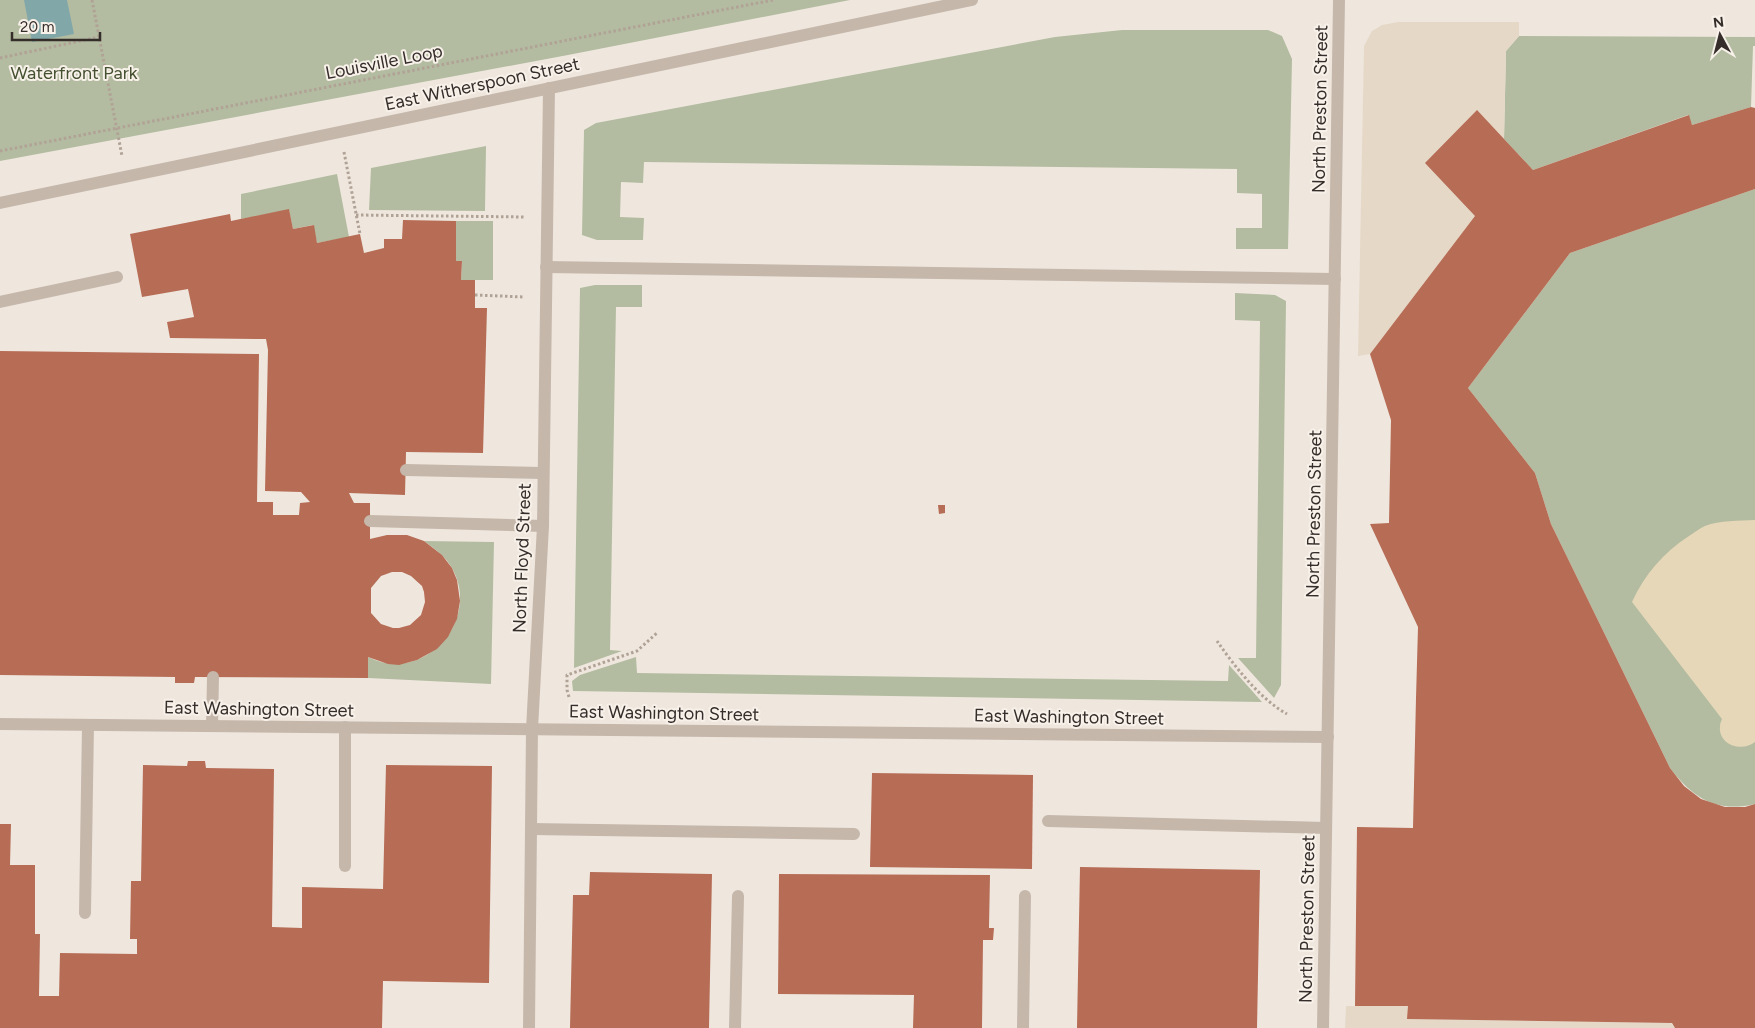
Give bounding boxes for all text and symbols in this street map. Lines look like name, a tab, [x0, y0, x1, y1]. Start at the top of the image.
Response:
scale bar	[12, 10, 100, 42]
north arrow	[1695, 10, 1745, 60]
text: N	[1712, 13, 1725, 32]
text: 20 m	[20, 18, 54, 36]
street label: North Preston Street	[1308, 24, 1332, 193]
street label: Louisville Loop	[323, 40, 445, 84]
street label: East Witherspoon Street	[383, 53, 582, 115]
park label: Waterfront Park	[10, 62, 138, 84]
street label: North Preston Street	[1302, 429, 1326, 598]
street label: North Floyd Street	[508, 482, 536, 634]
street label: East Washington Street	[164, 696, 355, 722]
street label: East Washington Street	[569, 700, 760, 726]
street label: East Washington Street	[974, 704, 1165, 730]
street label: North Preston Street	[1295, 834, 1319, 1003]

